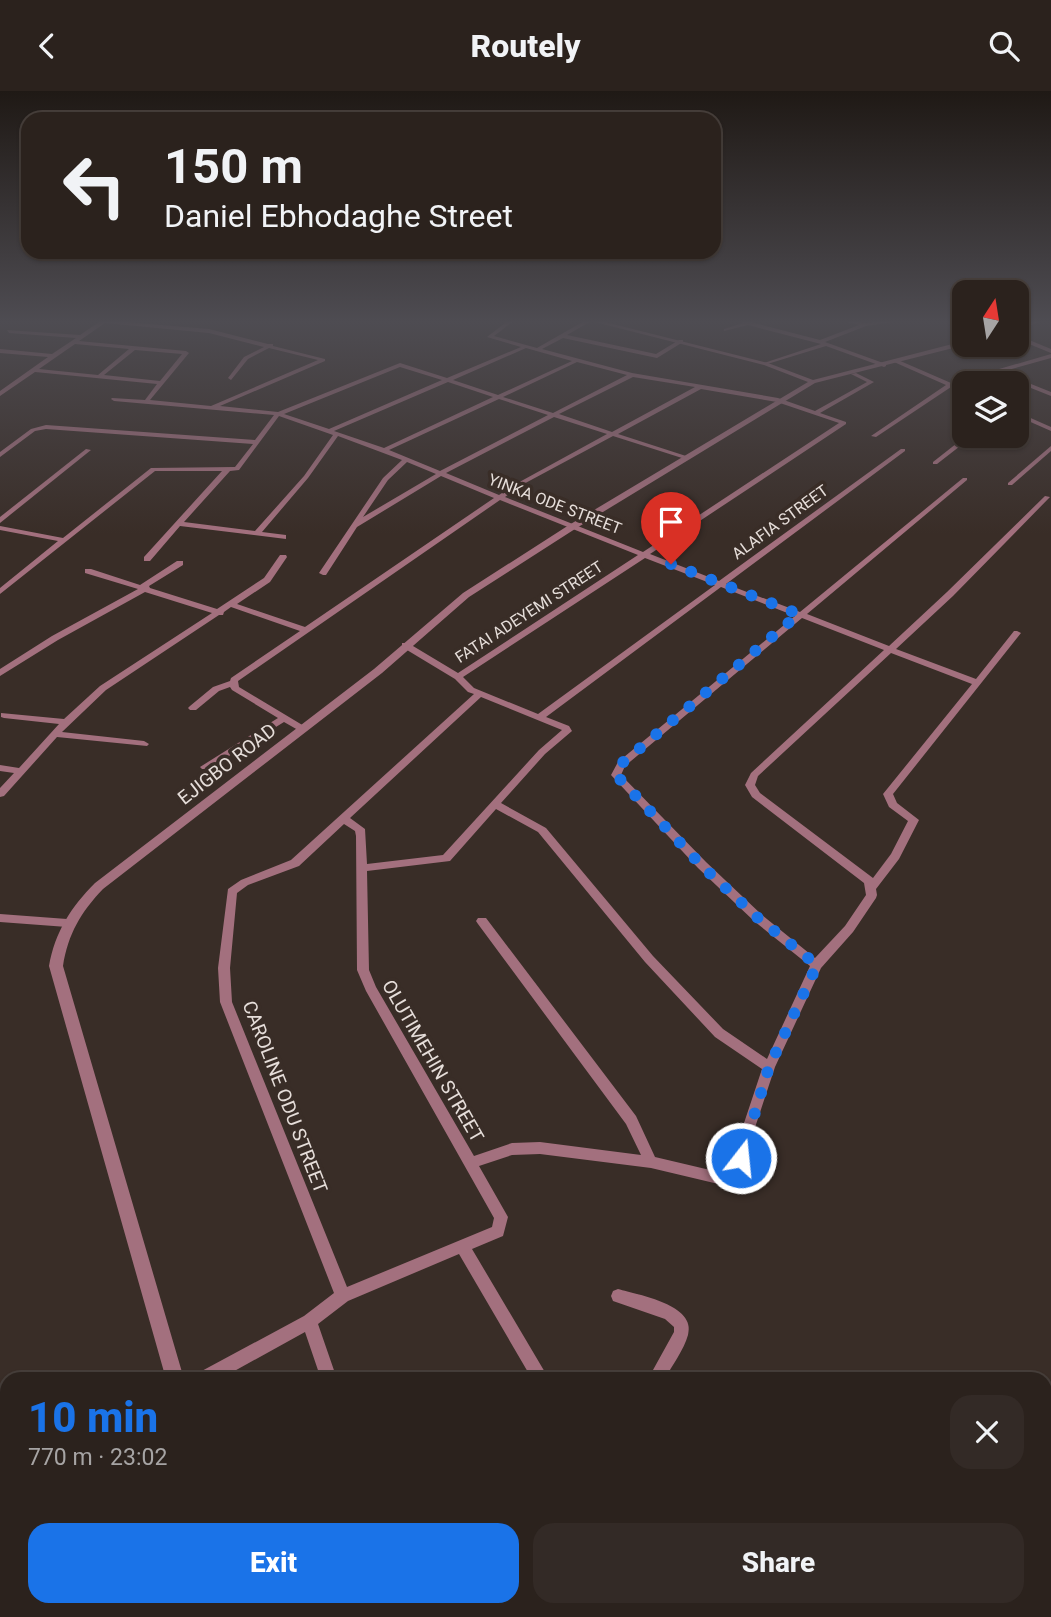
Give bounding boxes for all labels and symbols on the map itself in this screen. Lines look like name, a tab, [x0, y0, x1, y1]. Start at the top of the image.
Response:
north arrow	[952, 280, 1029, 357]
street label: YINKA ODE STREET	[486, 470, 625, 538]
street label: ALAFIA STREET	[728, 480, 832, 563]
pin	[641, 492, 701, 564]
street label: FATAI ADEYEMI STREET	[452, 557, 607, 667]
street label: EJIGBO ROAD	[173, 718, 281, 810]
street label: OLUTIMEHIN STREET	[377, 976, 489, 1146]
street label: CAROLINE ODU STREET	[238, 998, 332, 1196]
position arrow	[704, 1121, 778, 1195]

